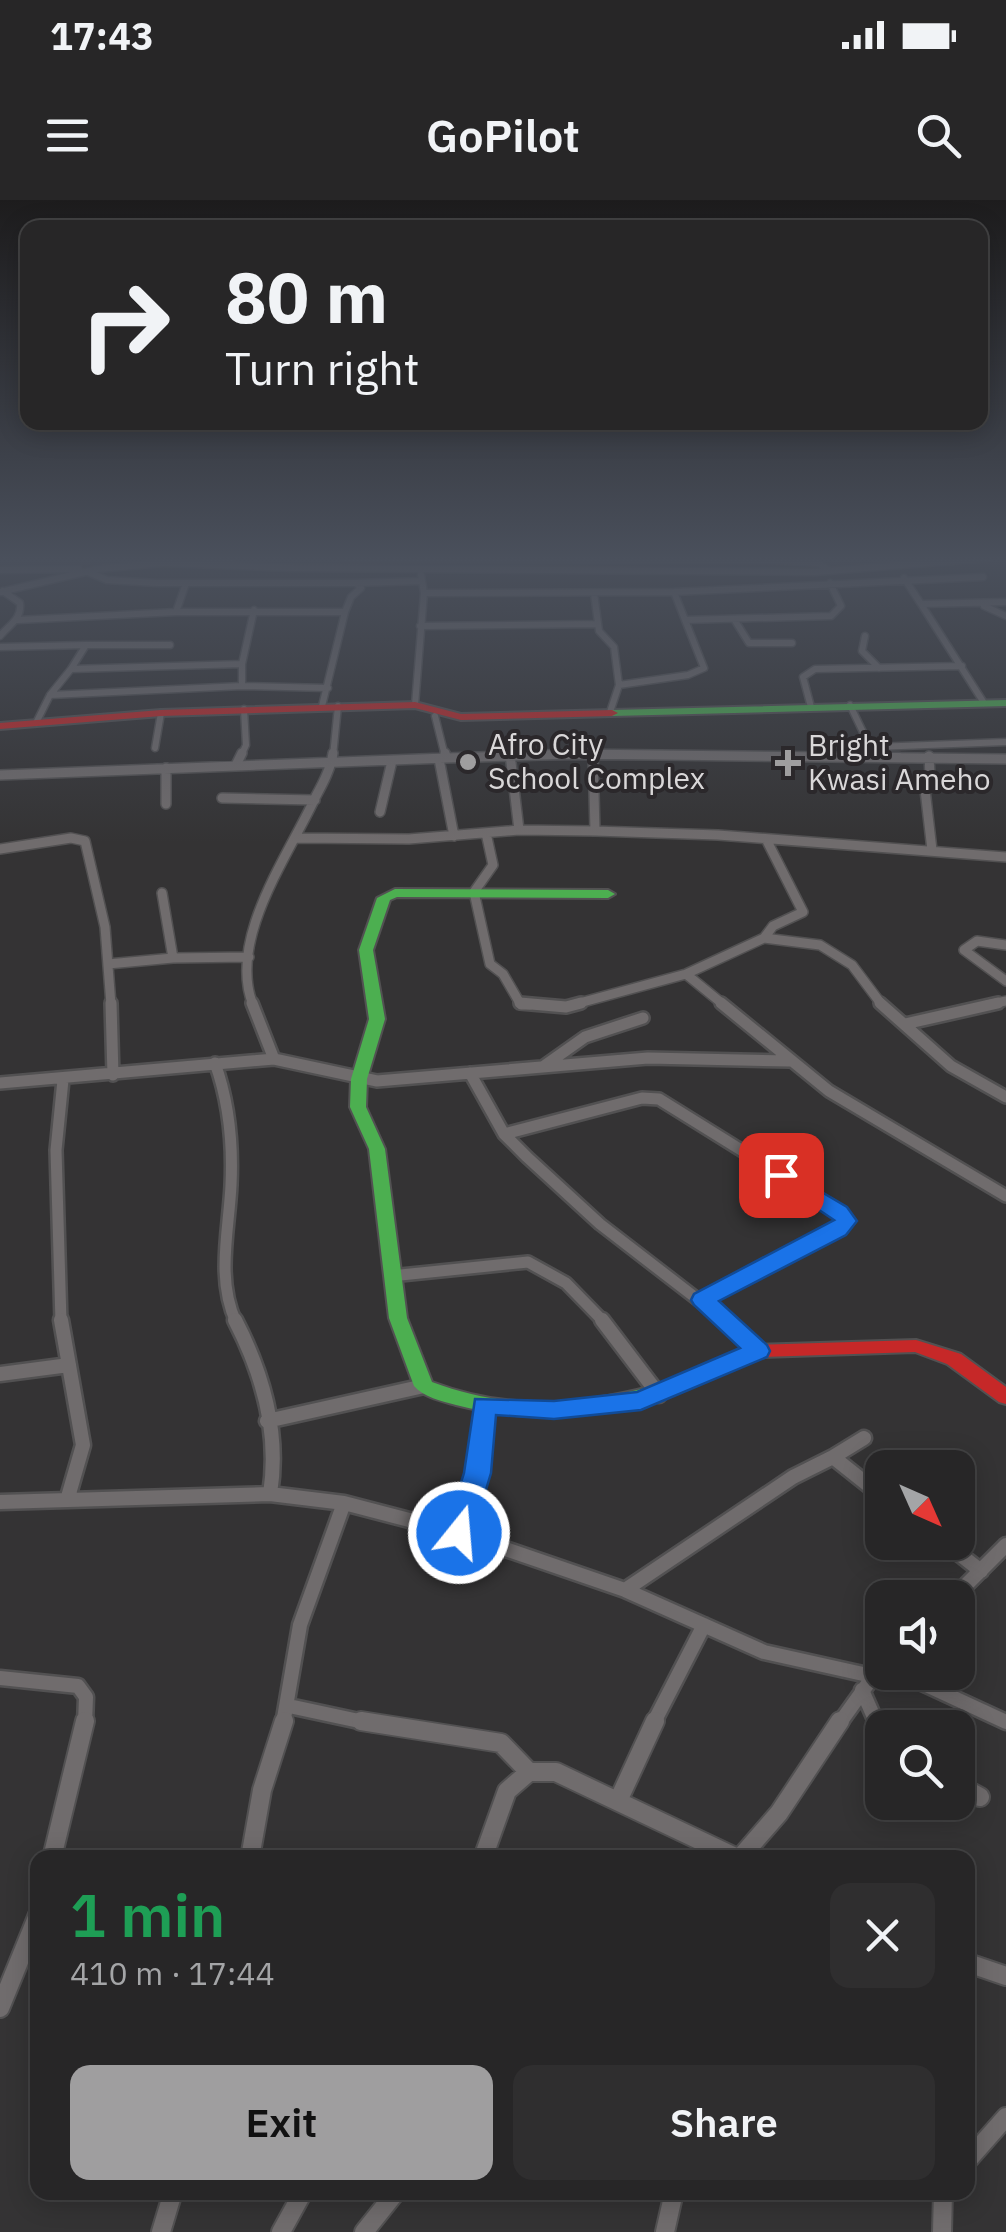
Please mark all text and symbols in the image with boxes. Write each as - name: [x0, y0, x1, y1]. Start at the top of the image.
- text: 17:43: [50, 11, 154, 60]
- text: GoPilot: [426, 106, 580, 164]
- icon: menu: [40, 108, 95, 163]
- icon: search: [911, 108, 966, 163]
- text: 80 m: [225, 251, 388, 342]
- icon: right: [60, 260, 190, 390]
- text: Turn right: [225, 339, 420, 397]
- place label: Afro City School Complex: [488, 724, 705, 797]
- place label: Bright Kwasi Ameho: [808, 725, 990, 798]
- marker: Afro City School Complex: [457, 751, 479, 773]
- marker: Bright Kwasi Ameho: [777, 752, 799, 774]
- pin: [739, 1133, 824, 1218]
- icon: arrive: [754, 1148, 809, 1203]
- north arrow: [865, 1450, 975, 1560]
- map controls: [865, 1450, 975, 1820]
- position arrow: [407, 1481, 511, 1585]
- button: sound: [865, 1580, 975, 1690]
- button: search: [865, 1710, 975, 1820]
- text: 1 min: [70, 1875, 225, 1954]
- button: close: [830, 1883, 935, 1988]
- text: 410 m · 17:44: [70, 1952, 275, 1994]
- button: Exit: [70, 2065, 493, 2180]
- button: Share: [513, 2065, 935, 2180]

